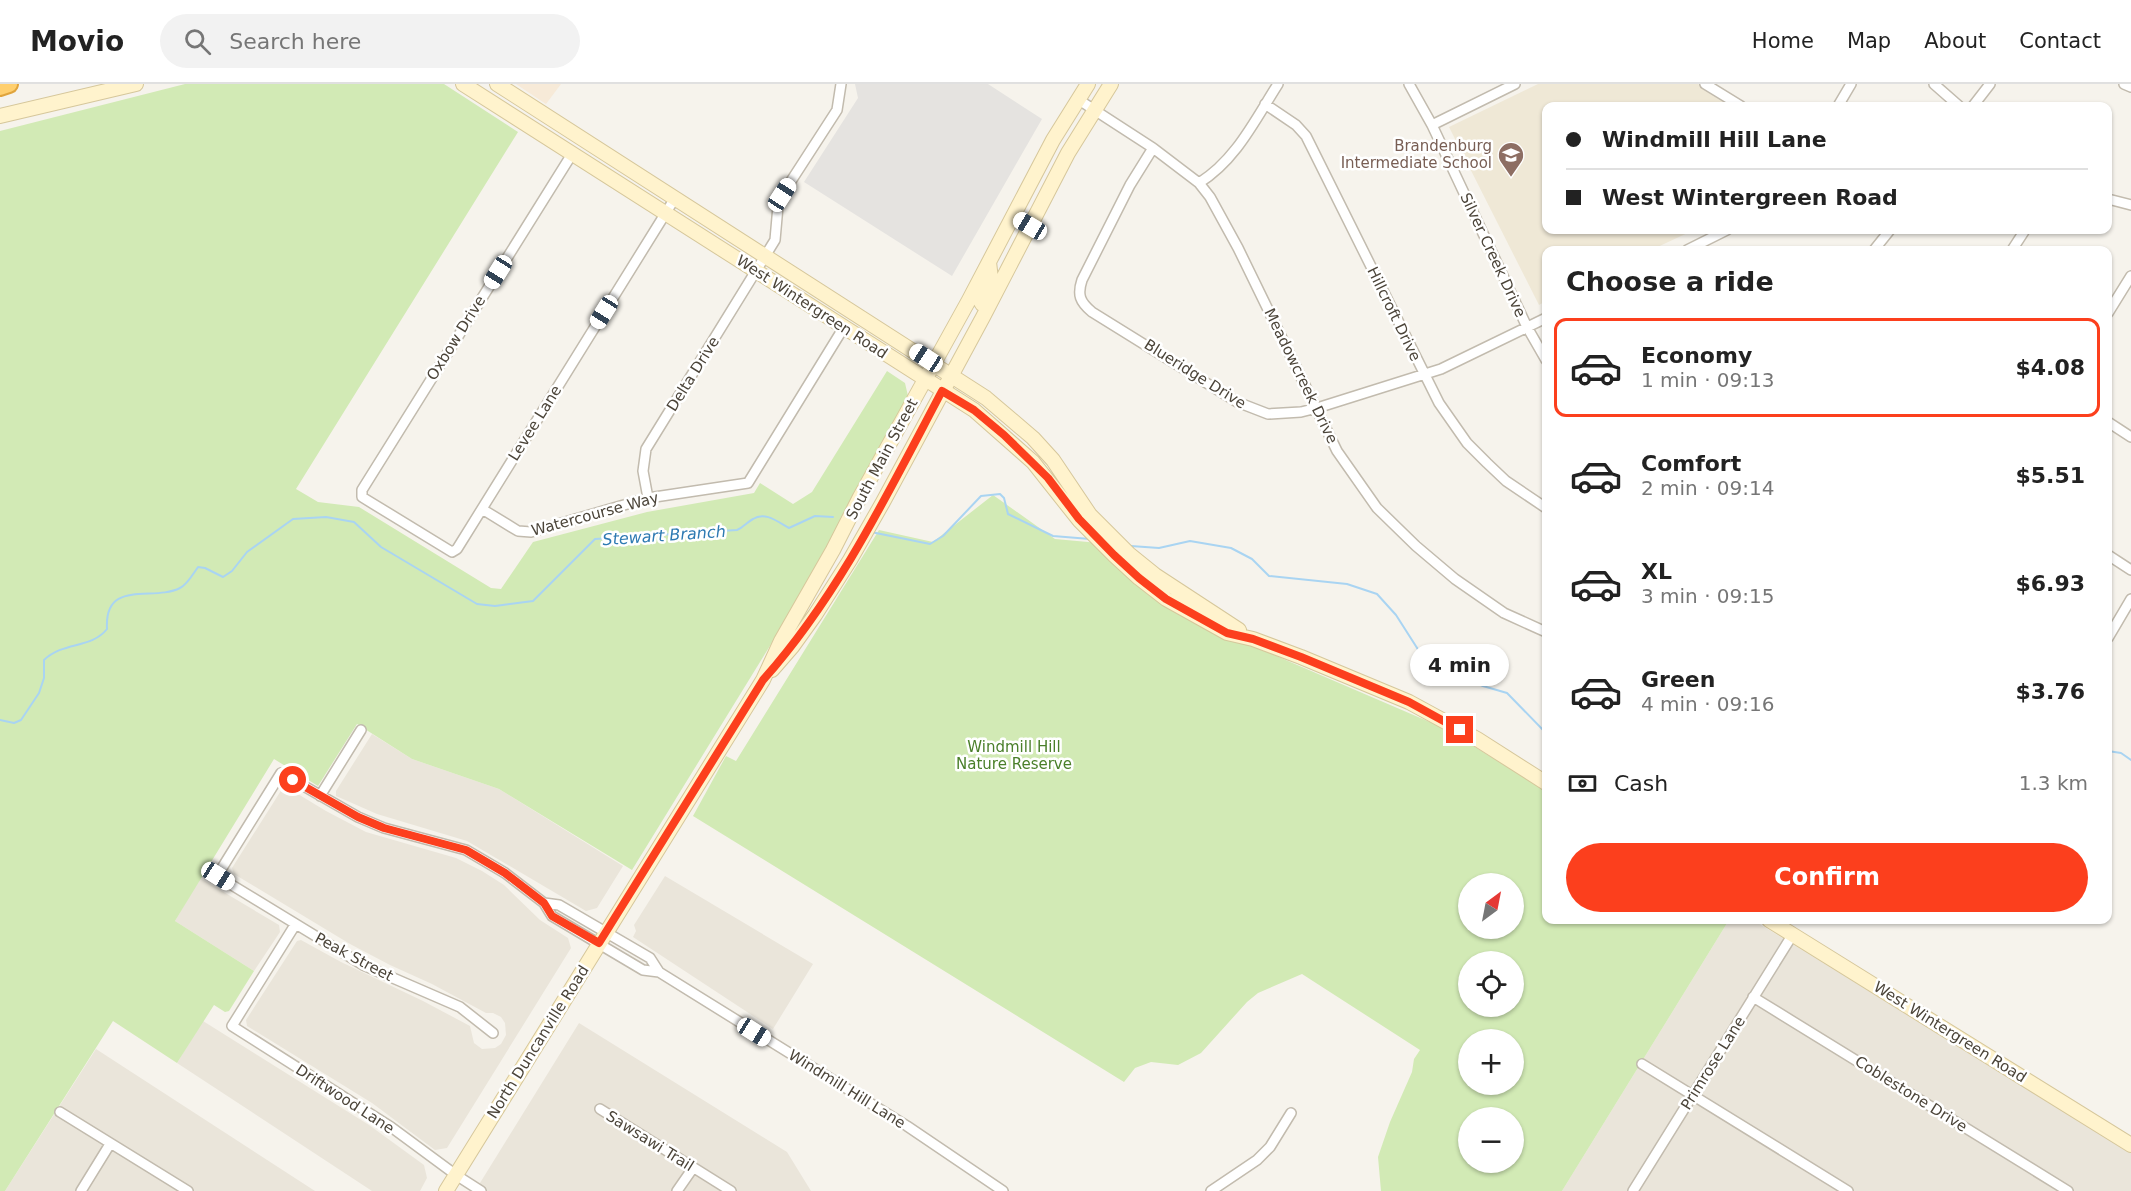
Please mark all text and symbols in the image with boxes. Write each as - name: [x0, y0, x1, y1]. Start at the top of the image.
- search box: [160, 14, 580, 68]
- text: Movio: [30, 25, 124, 58]
- icon: search: [181, 25, 214, 58]
- text: Search here: [229, 29, 361, 54]
- text: Home: [1752, 29, 1814, 53]
- text: Map: [1847, 29, 1891, 53]
- text: About: [1924, 29, 1986, 53]
- text: Contact: [2019, 29, 2101, 53]
- text: Windmill Hill Lane: [1602, 127, 1827, 152]
- place label: Brandenburg Intermediate School: [1341, 137, 1492, 172]
- school or university icon: Brandenburg Intermediate School: [1496, 140, 1526, 178]
- car: [765, 175, 799, 215]
- text: West Wintergreen Road: [1602, 185, 1898, 210]
- street label: Silver Creek Drive: [1456, 190, 1530, 320]
- car: [1010, 209, 1050, 243]
- street label: West Wintergreen Road: [733, 251, 891, 363]
- car: [481, 252, 515, 292]
- street label: Hillcroft Drive: [1363, 264, 1425, 364]
- text: Choose a ride: [1566, 266, 1774, 297]
- street label: Oxbow Drive: [423, 292, 489, 384]
- car: [587, 292, 621, 332]
- street label: Meadowcreek Drive: [1260, 305, 1342, 447]
- street label: Delta Drive: [663, 333, 723, 415]
- street label: Blueridge Drive: [1141, 335, 1249, 413]
- car: [906, 341, 946, 375]
- icon: car: [1569, 341, 1623, 395]
- text: Economy: [1641, 343, 1752, 368]
- text: $4.08: [2015, 355, 2085, 380]
- text: 1 min · 09:13: [1641, 368, 1775, 392]
- street label: Levee Lane: [505, 382, 565, 464]
- street label: South Main Street: [842, 395, 922, 523]
- icon: car: [1569, 449, 1623, 503]
- text: Comfort: [1641, 451, 1741, 476]
- text: $5.51: [2015, 463, 2085, 488]
- text: 2 min · 09:14: [1641, 476, 1775, 500]
- street label: Watercourse Way: [529, 488, 661, 540]
- water label: Stewart Branch: [602, 522, 726, 549]
- icon: car: [1569, 557, 1623, 611]
- text: XL: [1641, 559, 1672, 584]
- text: $6.93: [2015, 571, 2085, 596]
- text: 3 min · 09:15: [1641, 584, 1775, 608]
- callout: 4 min: [1410, 643, 1510, 685]
- text: 4 min: [1428, 653, 1491, 677]
- icon: car: [1569, 665, 1623, 719]
- text: Green: [1641, 667, 1715, 692]
- text: $3.76: [2015, 679, 2085, 704]
- text: 4 min · 09:16: [1641, 692, 1775, 716]
- route end: [1446, 716, 1473, 743]
- park label: Windmill Hill Nature Reserve: [956, 738, 1072, 773]
- route start: [279, 766, 306, 793]
- icon: cash: [1566, 767, 1599, 800]
- text: Cash: [1614, 771, 1668, 796]
- text: 1.3 km: [2019, 771, 2088, 795]
- button: Confirm: [1566, 843, 2088, 912]
- car: [198, 859, 238, 893]
- north arrow: [1458, 873, 1524, 939]
- map controls: [1458, 873, 1524, 1173]
- street label: Peak Street: [312, 929, 396, 985]
- button: locate: [1458, 951, 1524, 1017]
- street label: North Duncanville Road: [483, 962, 593, 1122]
- street label: West Wintergreen Road: [1870, 978, 2030, 1086]
- street label: Primrose Lane: [1677, 1013, 1749, 1113]
- car: [734, 1015, 774, 1049]
- button: +: [1458, 1029, 1524, 1095]
- street label: Windmill Hill Lane: [785, 1046, 909, 1132]
- street label: Coblestone Drive: [1852, 1052, 1970, 1136]
- street label: Driftwood Lane: [292, 1060, 398, 1138]
- street label: Sawsawi Trail: [603, 1107, 697, 1175]
- button: −: [1458, 1107, 1524, 1173]

